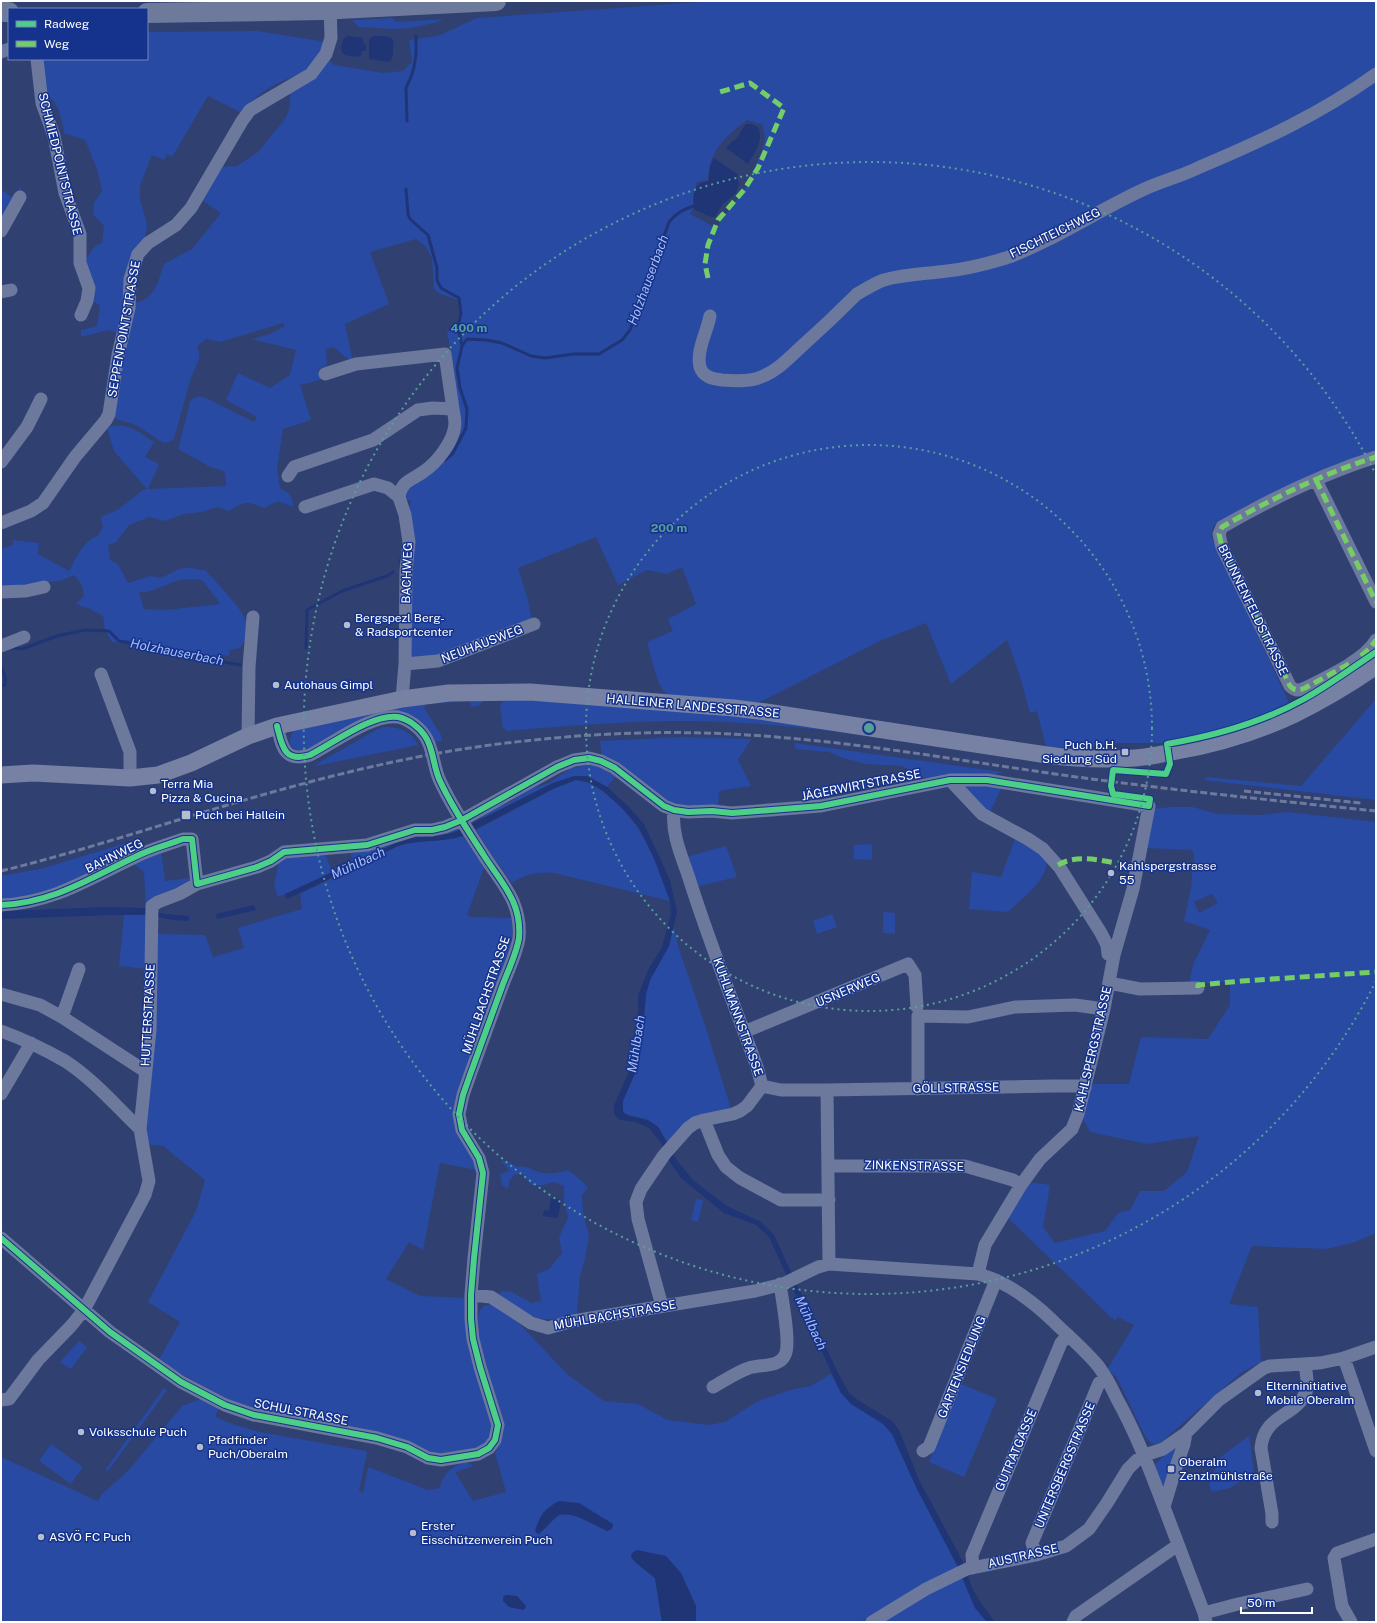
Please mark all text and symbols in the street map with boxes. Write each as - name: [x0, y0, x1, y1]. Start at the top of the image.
- legend: [8, 8, 148, 60]
- text: Radweg: [44, 17, 89, 31]
- text: Weg: [44, 37, 69, 51]
- street label: SCHMIEDPOINTSTRASSE: [36, 91, 84, 237]
- street label: FISCHTEICHWEG: [1007, 205, 1103, 261]
- water label: Holzhauserbach: [625, 233, 671, 327]
- street label: SEPPENPOINTSTRASSE: [105, 260, 143, 398]
- text: 400 m: [451, 321, 488, 335]
- text: 200 m: [651, 521, 687, 535]
- street label: BACHWEG: [399, 542, 415, 604]
- street label: BRUNNENFELDSTRASSE: [1215, 542, 1291, 678]
- place label: Bergspezl Berg- & Radsportcenter: [355, 611, 453, 639]
- marker: Bergspezl Berg- & Radsportcenter: [342, 620, 352, 630]
- street label: NEUHAUSWEG: [439, 622, 525, 666]
- water label: Holzhauserbach: [129, 636, 225, 668]
- place label: Autohaus Gimpl: [284, 678, 373, 692]
- marker: Autohaus Gimpl: [271, 680, 281, 690]
- street label: HALLEINER LANDESSTRASSE: [606, 691, 780, 721]
- centre of rings: [862, 721, 876, 735]
- place label: Puch b.H. Siedlung Süd: [1042, 738, 1117, 766]
- marker: Puch b.H. Siedlung Süd: [1120, 747, 1130, 757]
- street label: JÄGERWIRTSTRASSE: [800, 767, 922, 803]
- place label: Terra Mia Pizza & Cucina: [161, 777, 243, 805]
- marker: Terra Mia Pizza & Cucina: [148, 786, 158, 796]
- place label: Puch bei Hallein: [195, 808, 285, 822]
- marker: Puch bei Hallein: [180, 809, 192, 821]
- street label: BAHNWEG: [83, 836, 145, 876]
- water label: Mühlbach: [329, 844, 387, 882]
- place label: Kahlspergstrasse 55: [1119, 859, 1217, 887]
- marker: Kahlspergstrasse 55: [1106, 868, 1116, 878]
- street label: MÜHLBACHSTRASSE: [459, 934, 513, 1056]
- street label: KUHLMANNSTRASSE: [710, 956, 766, 1078]
- street label: HUTTERSTRASSE: [138, 963, 158, 1067]
- street label: USNERWEG: [814, 970, 882, 1010]
- street label: KAHLSPERGSTRASSE: [1072, 985, 1114, 1113]
- water label: Mühlbach: [624, 1014, 648, 1074]
- street label: GÖLLSTRASSE: [913, 1080, 999, 1096]
- street label: ZINKENSTRASSE: [864, 1158, 964, 1174]
- water label: Mühlbach: [792, 1294, 830, 1352]
- street label: MÜHLBACHSTRASSE: [553, 1297, 677, 1333]
- street label: GARTENSIEDLUNG: [935, 1314, 989, 1420]
- place label: Elterninitiative Mobile Oberalm: [1266, 1379, 1354, 1407]
- marker: Elterninitiative Mobile Oberalm: [1253, 1388, 1263, 1398]
- street label: SCHULSTRASSE: [253, 1396, 349, 1428]
- street label: UNTERSBERGSTRASSE: [1032, 1400, 1098, 1530]
- street label: GUTRATGASSE: [992, 1407, 1040, 1493]
- place label: Volksschule Puch: [89, 1425, 187, 1439]
- marker: Volksschule Puch: [76, 1427, 86, 1437]
- place label: Pfadfinder Puch/Oberalm: [208, 1433, 288, 1461]
- marker: Pfadfinder Puch/Oberalm: [195, 1442, 205, 1452]
- place label: Oberalm Zenzlmühlstraße: [1179, 1455, 1273, 1483]
- marker: Oberalm Zenzlmühlstraße: [1166, 1464, 1176, 1474]
- place label: Erster Eisschützenverein Puch: [421, 1519, 553, 1547]
- marker: Erster Eisschützenverein Puch: [408, 1528, 418, 1538]
- place label: ASVÖ FC Puch: [49, 1530, 131, 1544]
- marker: ASVÖ FC Puch: [36, 1532, 46, 1542]
- street label: AUSTRASSE: [987, 1541, 1059, 1571]
- scale bar: [1241, 1589, 1312, 1615]
- text: 50 m: [1247, 1596, 1275, 1610]

